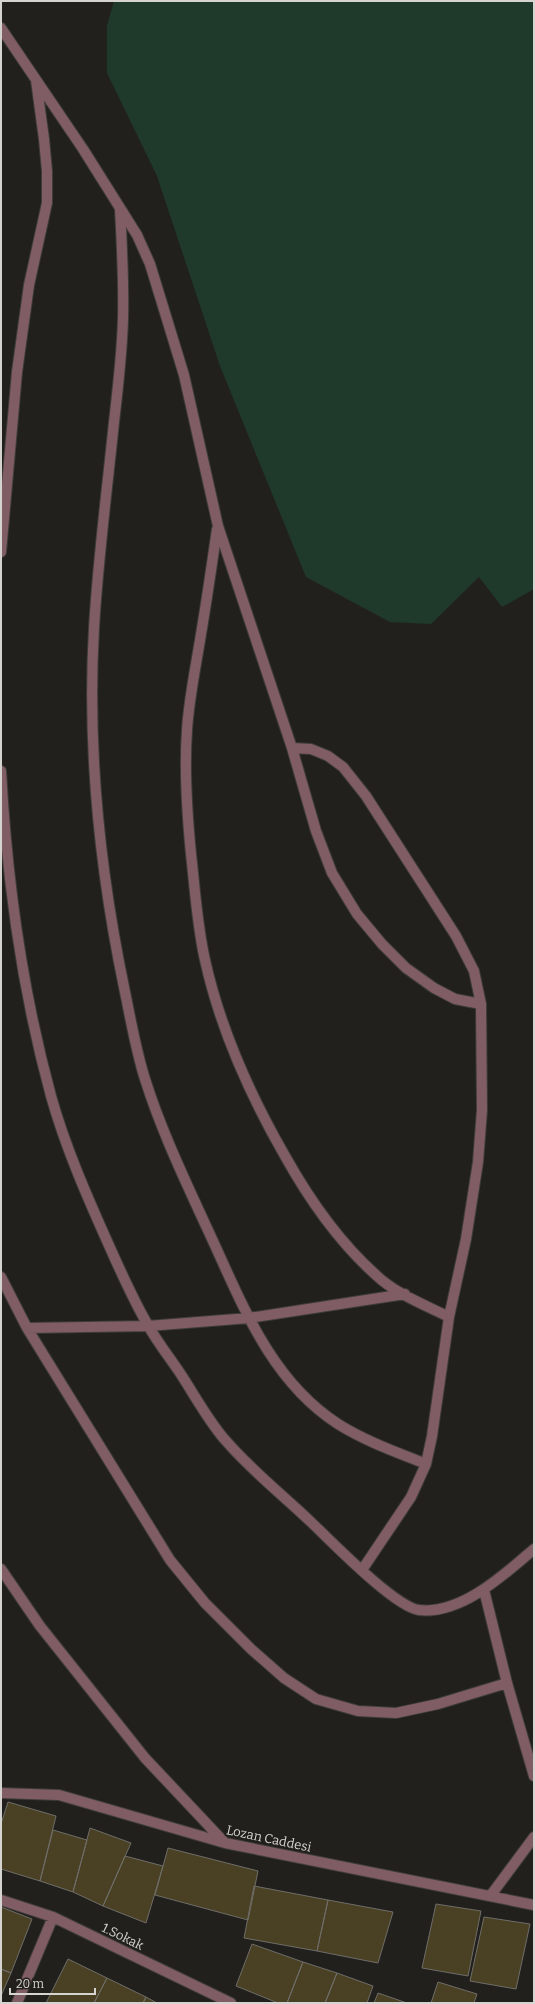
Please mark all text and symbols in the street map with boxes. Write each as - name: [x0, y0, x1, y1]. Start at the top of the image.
- street label: Lozan Caddesi: [225, 1822, 313, 1855]
- street label: 1.Sokak: [99, 1920, 147, 1953]
- scale bar: [10, 1970, 95, 1996]
- text: 20 m: [16, 1977, 45, 1991]

